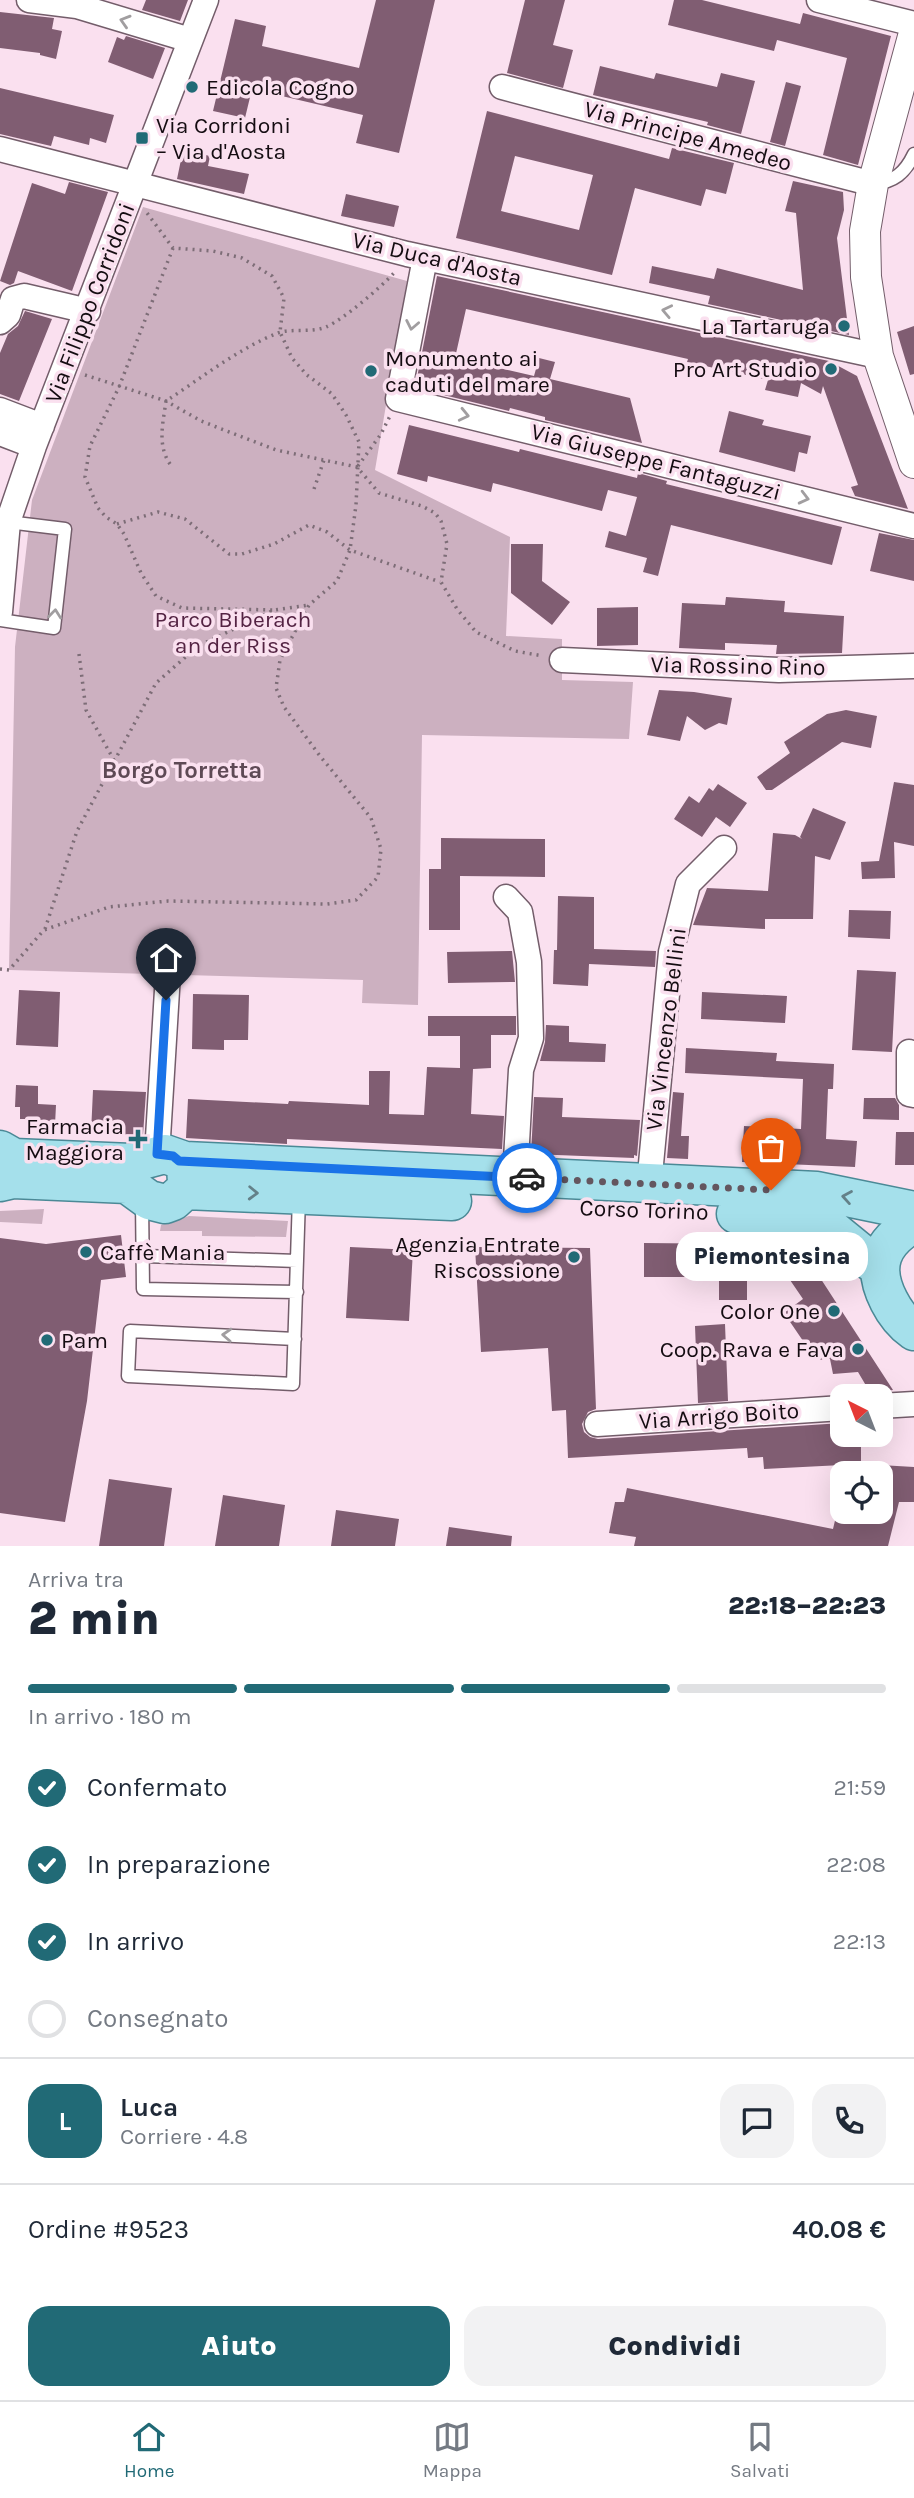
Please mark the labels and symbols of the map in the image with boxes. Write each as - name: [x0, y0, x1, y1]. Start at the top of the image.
- one-way arrow: [119, 14, 131, 29]
- place label: Edicola Cogno: [206, 74, 355, 101]
- marker: Edicola Cogno: [184, 79, 200, 95]
- street label: Via Principe Amedeo: [581, 95, 795, 177]
- place label: Via Corridoni – Via d'Aosta: [156, 112, 291, 165]
- marker: Via Corridoni – Via d'Aosta: [134, 130, 150, 146]
- street label: Via Filippo Corridoni: [39, 199, 141, 407]
- street label: Via Duca d'Aosta: [350, 226, 524, 292]
- one-way arrow: [662, 304, 674, 319]
- place label: La Tartaruga: [701, 313, 830, 340]
- marker: La Tartaruga: [836, 318, 852, 334]
- one-way arrow: [405, 319, 420, 331]
- place label: Monumento ai caduti del mare: [385, 345, 550, 398]
- place label: Pro Art Studio: [673, 356, 817, 383]
- marker: Pro Art Studio: [823, 361, 839, 377]
- marker: Monumento ai caduti del mare: [363, 363, 379, 379]
- one-way arrow: [458, 407, 470, 421]
- street label: Via Giuseppe Fantaguzzi: [528, 418, 784, 506]
- one-way arrow: [798, 490, 810, 504]
- park label: Parco Biberach an der Riss: [155, 606, 311, 659]
- one-way arrow: [48, 608, 63, 620]
- street label: Via Rossino Rino: [650, 651, 826, 681]
- district label: Borgo Torretta: [102, 756, 262, 784]
- street label: Via Vincenzo Bellini: [640, 926, 692, 1132]
- pin: [136, 928, 196, 1000]
- place label: Farmacia Maggiora: [25, 1113, 124, 1166]
- pin: [741, 1118, 801, 1190]
- marker: Farmacia Maggiora: [130, 1131, 146, 1147]
- courier: [492, 1143, 562, 1213]
- one-way arrow: [248, 1185, 259, 1200]
- one-way arrow: [841, 1190, 853, 1205]
- street label: Corso Torino: [579, 1194, 709, 1226]
- place label: Agenzia Entrate Riscossione: [395, 1231, 560, 1284]
- callout: Piemontesina: [675, 1232, 867, 1281]
- place label: Caffè Mania: [100, 1239, 225, 1266]
- marker: Caffè Mania: [78, 1244, 94, 1260]
- marker: Agenzia Entrate Riscossione: [566, 1249, 582, 1265]
- place label: Color One: [720, 1298, 820, 1325]
- marker: Color One: [826, 1303, 842, 1319]
- place label: Pam: [61, 1327, 108, 1354]
- one-way arrow: [221, 1328, 232, 1343]
- marker: Pam: [39, 1332, 55, 1348]
- place label: Coop. Rava e Fava: [660, 1336, 844, 1363]
- marker: Coop. Rava e Fava: [850, 1341, 866, 1357]
- north arrow: [830, 1384, 892, 1447]
- street label: Via Arrigo Boito: [638, 1397, 800, 1435]

